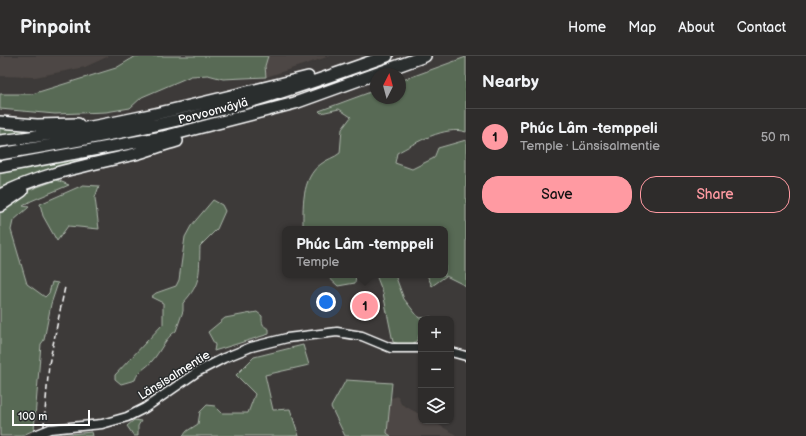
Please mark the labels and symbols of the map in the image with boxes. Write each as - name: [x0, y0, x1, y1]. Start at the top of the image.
- north arrow: [370, 68, 406, 104]
- street label: Porvoonväylä: [177, 95, 250, 128]
- pin: 1: [352, 291, 378, 321]
- your location: [316, 292, 336, 312]
- street label: Länsisalmentie: [136, 347, 213, 403]
- scale bar: [12, 408, 90, 427]

